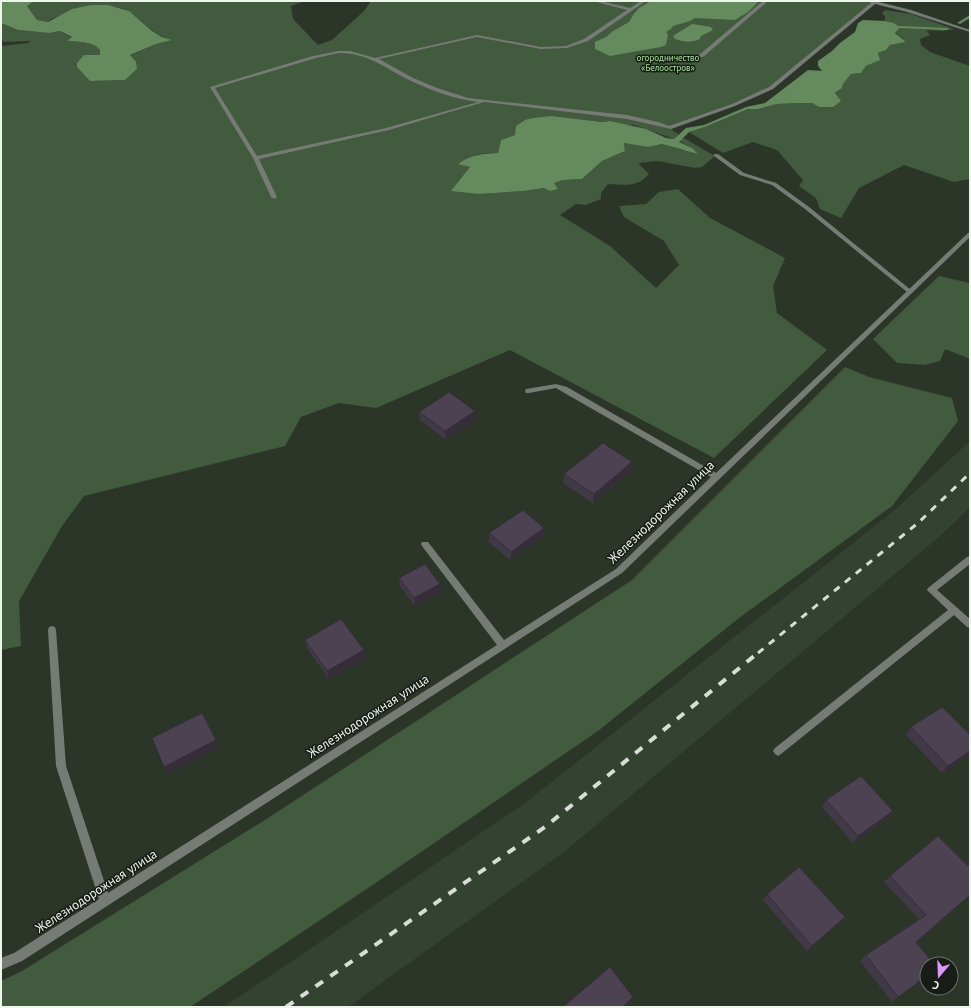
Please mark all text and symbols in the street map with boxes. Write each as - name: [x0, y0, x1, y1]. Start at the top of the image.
- park label: огородничество «Белоостров»: [637, 52, 700, 73]
- street label: Железнодорожная улица: [603, 457, 718, 568]
- street label: Железнодорожная улица: [303, 670, 432, 762]
- street label: Железнодорожная улица: [31, 845, 160, 937]
- north arrow: [919, 956, 959, 996]
- text: С: [931, 978, 941, 993]

